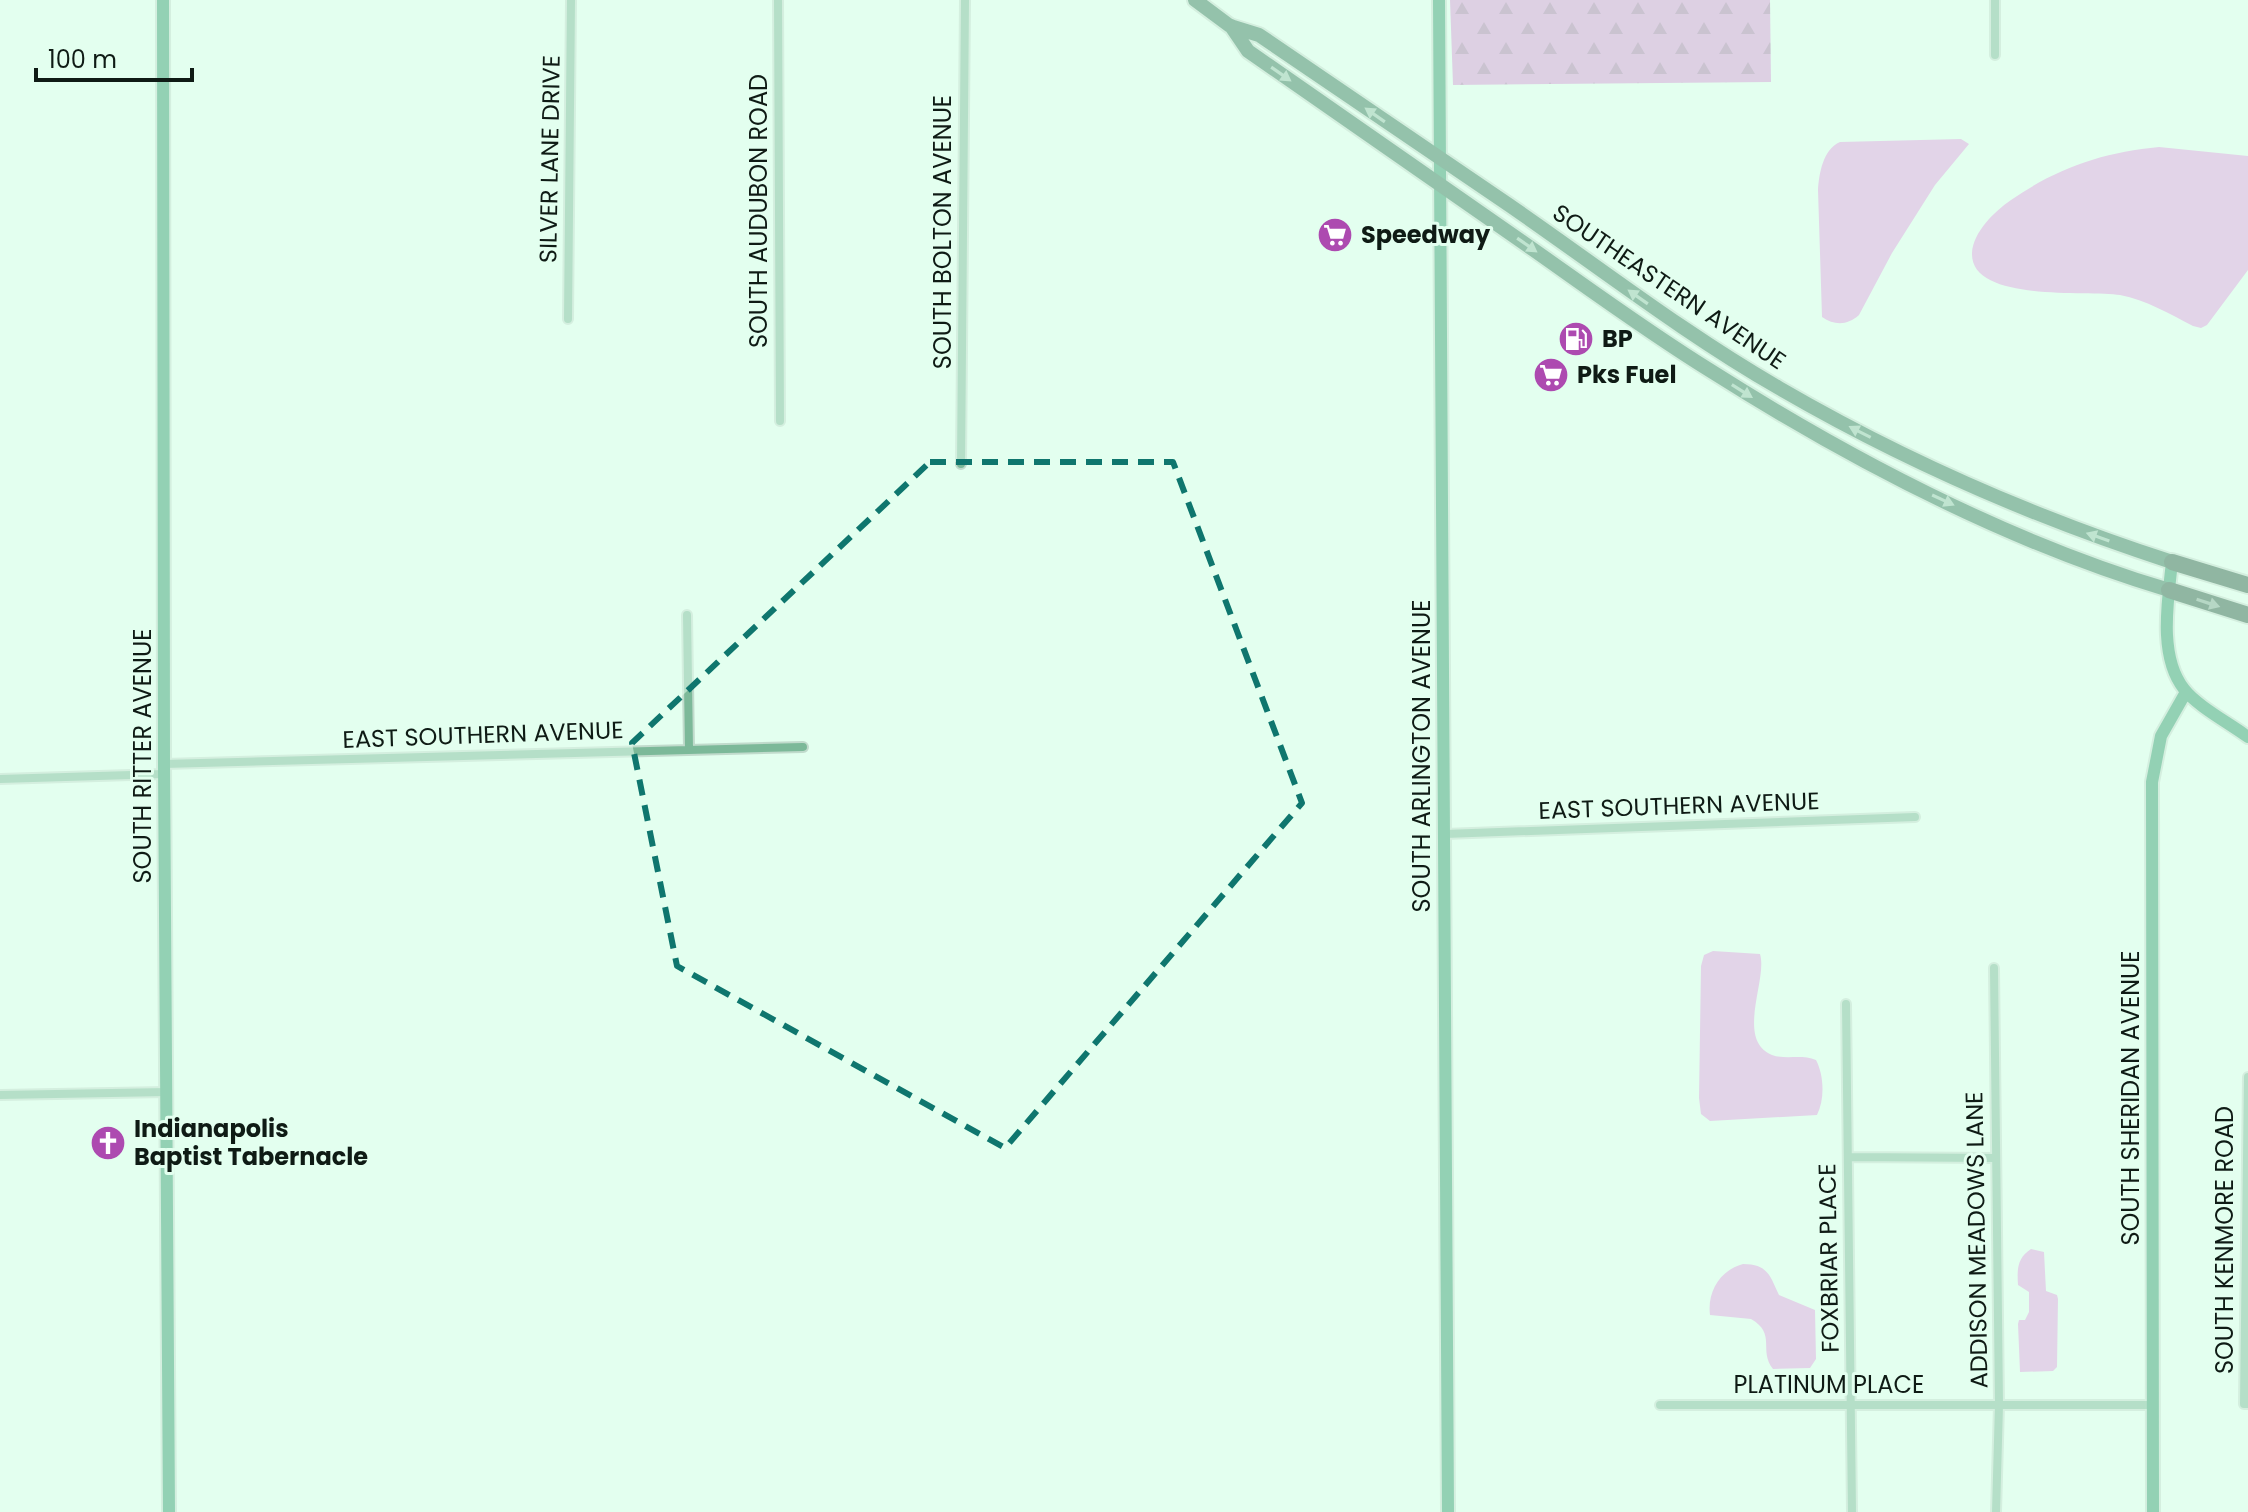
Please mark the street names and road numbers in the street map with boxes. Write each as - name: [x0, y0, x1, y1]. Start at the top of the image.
- street label: SILVER LANE DRIVE: [531, 55, 568, 263]
- street label: SOUTH AUDUBON ROAD: [742, 74, 775, 348]
- street label: SOUTH BOLTON AVENUE: [926, 95, 959, 369]
- street label: SOUTHEASTERN AVENUE: [1546, 196, 1792, 377]
- street label: SOUTH ARLINGTON AVENUE: [1405, 600, 1438, 912]
- street label: SOUTH RITTER AVENUE: [126, 628, 159, 884]
- street label: EAST SOUTHERN AVENUE: [342, 713, 624, 756]
- street label: EAST SOUTHERN AVENUE: [1538, 784, 1820, 827]
- street label: SOUTH SHERIDAN AVENUE: [2114, 950, 2147, 1246]
- street label: ADDISON MEADOWS LANE: [1957, 1091, 1996, 1389]
- street label: SOUTH KENMORE ROAD: [2208, 1106, 2241, 1374]
- street label: FOXBRIAR PLACE: [1810, 1163, 1847, 1353]
- street label: PLATINUM PLACE: [1734, 1368, 1924, 1401]

